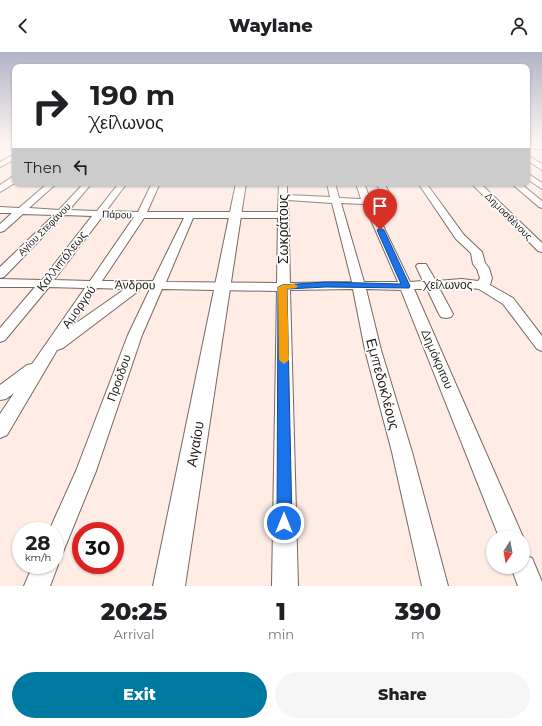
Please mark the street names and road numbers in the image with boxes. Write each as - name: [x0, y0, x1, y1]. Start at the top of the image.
- street label: Δημοσθένους: [482, 190, 535, 243]
- street label: Σωκράτους: [274, 194, 292, 264]
- street label: Αγίου Στεφάνου: [15, 200, 74, 259]
- street label: Πάρου: [102, 207, 132, 222]
- street label: Καλλιπόλεως: [33, 227, 90, 294]
- street label: Άνδρου: [115, 277, 155, 292]
- street label: Χείλωνος: [421, 277, 473, 292]
- street label: Αμοργού: [58, 282, 99, 331]
- street label: Δημόκριτου: [418, 327, 457, 391]
- street label: Εμπεδοκλέους: [362, 336, 404, 432]
- street label: Προόδου: [103, 352, 134, 403]
- street label: Αιγαίου: [182, 420, 208, 468]

